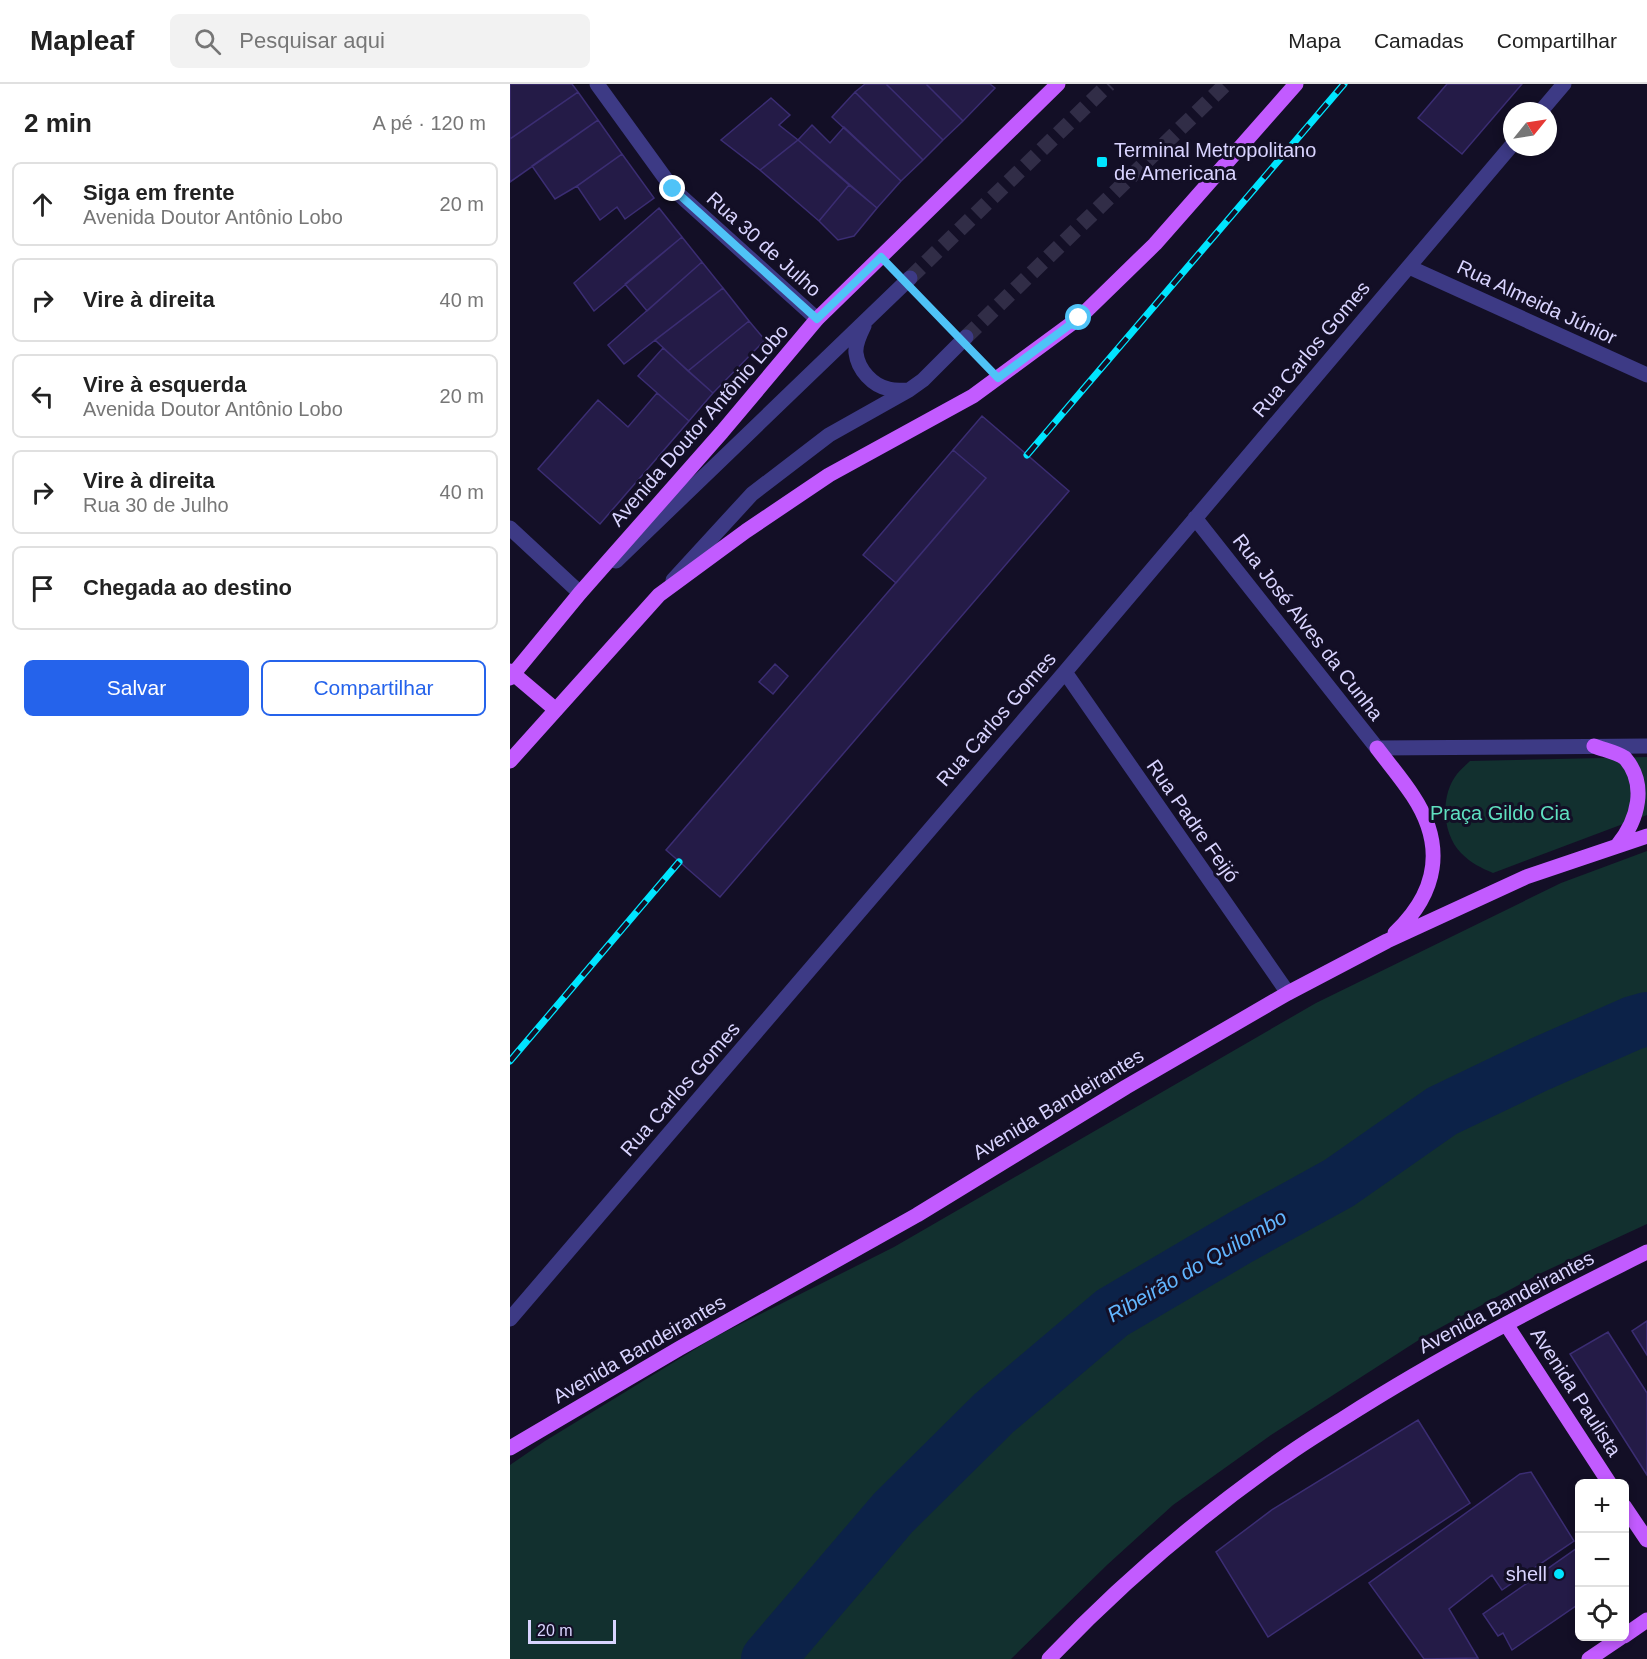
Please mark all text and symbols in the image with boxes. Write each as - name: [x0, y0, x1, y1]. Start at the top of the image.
- search box: [170, 14, 590, 68]
- text: Mapleaf: [30, 25, 134, 56]
- icon: search: [191, 25, 224, 58]
- text: Pesquisar aqui: [239, 28, 385, 53]
- text: Mapa: [1288, 29, 1341, 52]
- text: Camadas: [1374, 29, 1464, 52]
- text: Compartilhar: [1497, 29, 1617, 52]
- north arrow: [1503, 102, 1557, 156]
- text: 2 min: [24, 108, 92, 138]
- text: A pé · 120 m: [373, 112, 486, 134]
- place label: Terminal Metropolitano de Americana: [1114, 139, 1316, 184]
- marker: Terminal Metropolitano de Americana: [1095, 155, 1109, 169]
- route end: [659, 175, 685, 201]
- text: Siga em frente: [83, 180, 235, 205]
- street label: Rua 30 de Julho: [703, 187, 825, 301]
- icon: ahead: [26, 188, 59, 221]
- text: 20 m: [440, 193, 484, 215]
- text: Avenida Doutor Antônio Lobo: [83, 206, 343, 228]
- street label: Rua Almeida Júnior: [1454, 255, 1621, 349]
- street label: Rua Carlos Gomes: [1248, 277, 1374, 421]
- icon: right: [26, 284, 59, 317]
- text: Vire à direita: [83, 287, 215, 312]
- text: 40 m: [440, 289, 484, 311]
- route start: [1065, 304, 1091, 330]
- street label: Avenida Doutor Antônio Lobo: [605, 320, 793, 530]
- text: Vire à esquerda: [83, 372, 246, 397]
- icon: left: [26, 380, 59, 413]
- text: 20 m: [440, 385, 484, 407]
- text: Avenida Doutor Antônio Lobo: [83, 398, 343, 420]
- text: Vire à direita: [83, 468, 215, 493]
- icon: right: [26, 476, 59, 509]
- text: 40 m: [440, 481, 484, 503]
- text: Rua 30 de Julho: [83, 494, 229, 516]
- street label: Rua José Alves da Cunha: [1228, 530, 1388, 725]
- icon: arrive: [26, 572, 59, 605]
- text: Chegada ao destino: [83, 575, 292, 600]
- street label: Rua Carlos Gomes: [932, 648, 1060, 790]
- button: Salvar: [24, 660, 249, 716]
- button: Compartilhar: [261, 660, 486, 716]
- street label: Rua Padre Feijó: [1143, 755, 1243, 887]
- park label: Praça Gildo Cia: [1430, 802, 1571, 824]
- street label: Rua Carlos Gomes: [616, 1018, 744, 1160]
- street label: Avenida Bandeirantes: [969, 1044, 1147, 1164]
- water label: Ribeirão do Quilombo: [1103, 1205, 1291, 1326]
- street label: Avenida Bandeirantes: [1415, 1246, 1597, 1358]
- street label: Avenida Bandeirantes: [549, 1291, 729, 1407]
- street label: Avenida Paulista: [1526, 1324, 1626, 1461]
- map controls: [1575, 1479, 1629, 1641]
- button: +: [1575, 1479, 1629, 1533]
- button: −: [1575, 1533, 1629, 1587]
- place label: shell: [1506, 1563, 1547, 1585]
- marker: shell: [1552, 1567, 1566, 1581]
- button: locate: [1575, 1587, 1629, 1641]
- scale bar: [528, 1617, 616, 1644]
- text: 20 m: [537, 1622, 573, 1639]

